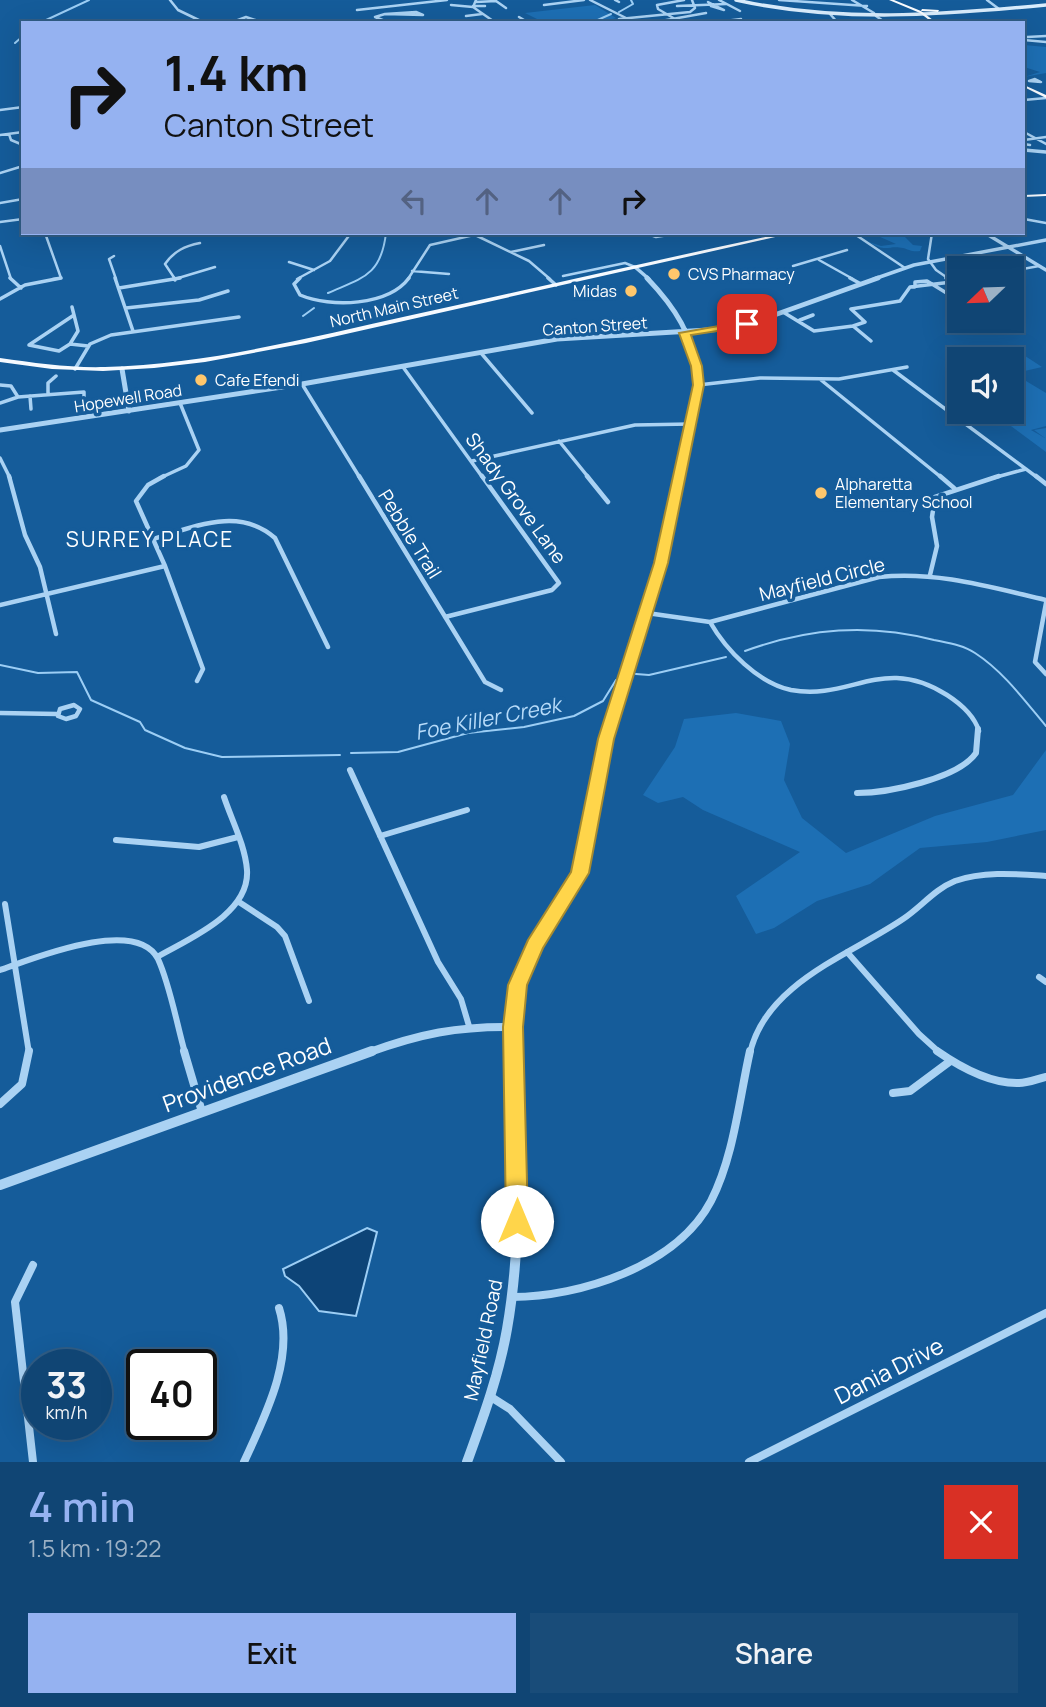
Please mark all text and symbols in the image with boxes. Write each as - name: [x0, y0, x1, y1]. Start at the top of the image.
- text: 1.4 km: [164, 39, 308, 106]
- icon: right: [49, 49, 140, 140]
- text: Canton Street: [164, 103, 374, 147]
- icon: left: [395, 182, 433, 220]
- icon: ahead: [468, 182, 506, 220]
- icon: ahead: [541, 182, 579, 220]
- icon: right: [614, 182, 652, 220]
- north arrow: [947, 256, 1024, 332]
- map controls: [947, 256, 1024, 424]
- place label: CVS Pharmacy: [688, 263, 795, 285]
- marker: CVS Pharmacy: [666, 266, 682, 282]
- place label: Midas: [573, 280, 617, 302]
- street label: North Main Street: [328, 282, 460, 332]
- marker: Midas: [623, 283, 639, 299]
- pin: [717, 294, 777, 354]
- icon: arrive: [728, 305, 766, 343]
- street label: Canton Street: [542, 311, 648, 341]
- button: sound: [947, 347, 1024, 424]
- place label: Cafe Efendi: [215, 369, 300, 391]
- marker: Cafe Efendi: [193, 372, 209, 388]
- street label: Hopewell Road: [73, 379, 183, 417]
- street label: Shady Grove Lane: [460, 427, 572, 569]
- place label: Alpharetta Elementary School: [835, 473, 973, 513]
- street label: Pebble Trail: [372, 484, 448, 584]
- marker: Alpharetta Elementary School: [813, 485, 829, 501]
- district label: SURREY PLACE: [66, 525, 234, 553]
- street label: Mayfield Circle: [757, 551, 887, 607]
- water label: Foe Killer Creek: [413, 690, 566, 746]
- street label: Providence Road: [158, 1029, 335, 1119]
- position arrow: [480, 1184, 554, 1258]
- street label: Mayfield Road: [457, 1277, 509, 1403]
- street label: Dania Drive: [829, 1329, 949, 1411]
- speed limit sign: 40: [126, 1349, 217, 1440]
- text: 33: [46, 1361, 87, 1409]
- text: km/h: [46, 1400, 87, 1424]
- text: 4 min: [28, 1477, 136, 1535]
- button: close: [944, 1485, 1018, 1559]
- text: 1.5 km · 19:22: [28, 1532, 161, 1564]
- button: Exit: [28, 1613, 516, 1693]
- button: Share: [530, 1613, 1018, 1693]

